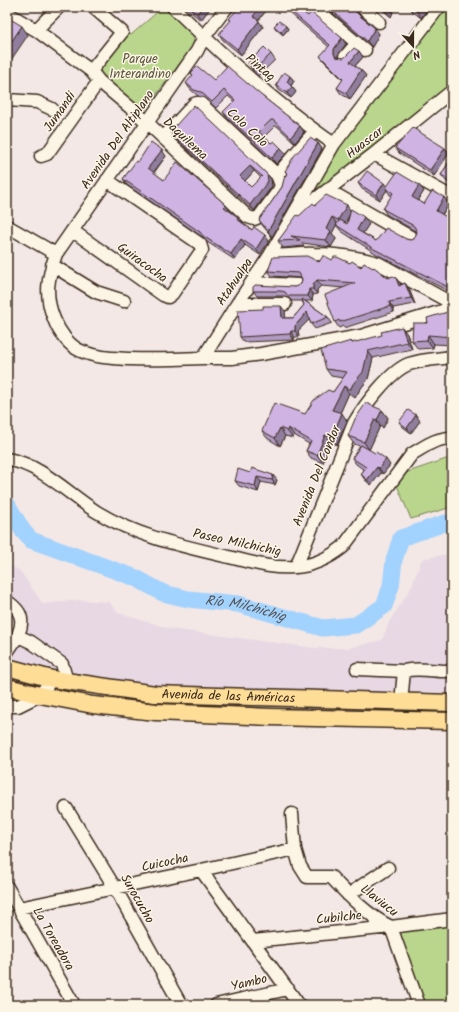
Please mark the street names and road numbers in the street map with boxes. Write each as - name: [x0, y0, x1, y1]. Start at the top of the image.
- street label: Pintag: [240, 49, 280, 87]
- street label: Avenida Del Altiplano: [76, 86, 160, 194]
- street label: Jumandi: [38, 87, 82, 137]
- street label: Colo Colo: [221, 103, 273, 153]
- street label: Daquilema: [158, 112, 212, 166]
- street label: Huascar: [342, 121, 389, 164]
- street label: Guiracocha: [112, 237, 172, 289]
- street label: Atahualpa: [211, 254, 259, 310]
- street label: Avenida Del Condor: [287, 422, 347, 530]
- street label: Paseo Milchichig: [191, 523, 283, 563]
- street label: Avenida de las Américas: [161, 684, 296, 709]
- street label: Cuicocha: [140, 848, 190, 878]
- street label: Surocucho: [114, 870, 160, 928]
- street label: Llaviucu: [355, 879, 403, 923]
- street label: La Toreadora: [26, 903, 80, 975]
- street label: Cubilche: [315, 905, 363, 931]
- street label: Yambo: [229, 969, 269, 997]

